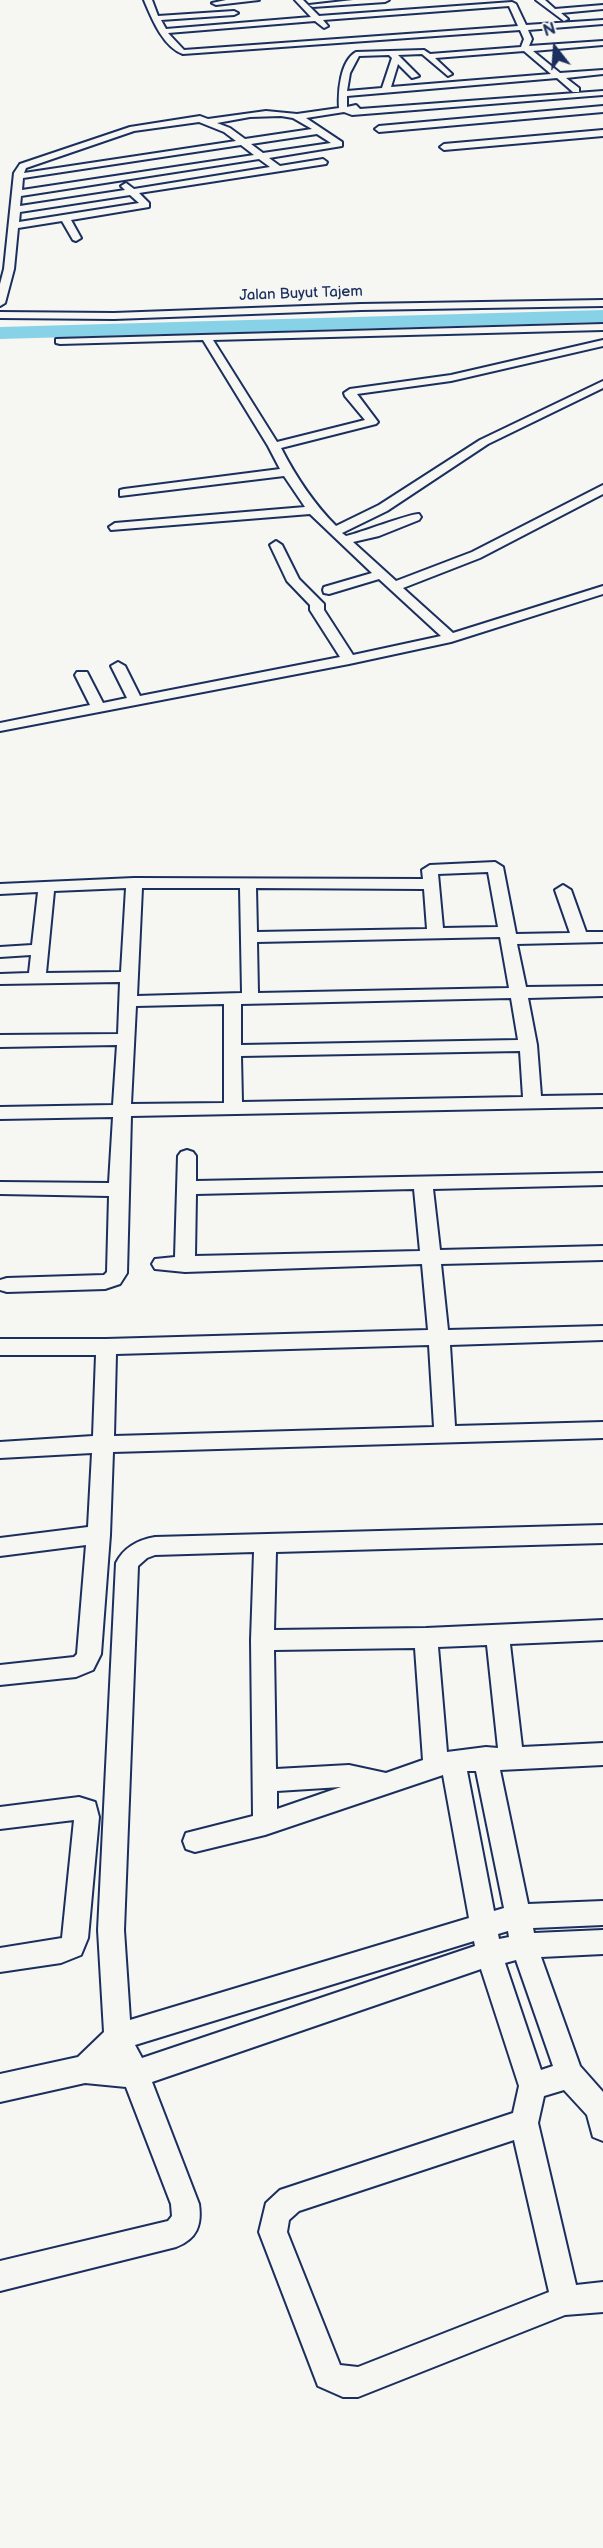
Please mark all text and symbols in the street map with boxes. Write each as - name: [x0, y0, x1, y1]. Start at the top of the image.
- north arrow: [525, 18, 585, 78]
- text: N: [541, 19, 558, 41]
- street label: Jalan Buyut Tajem: [239, 283, 363, 305]

